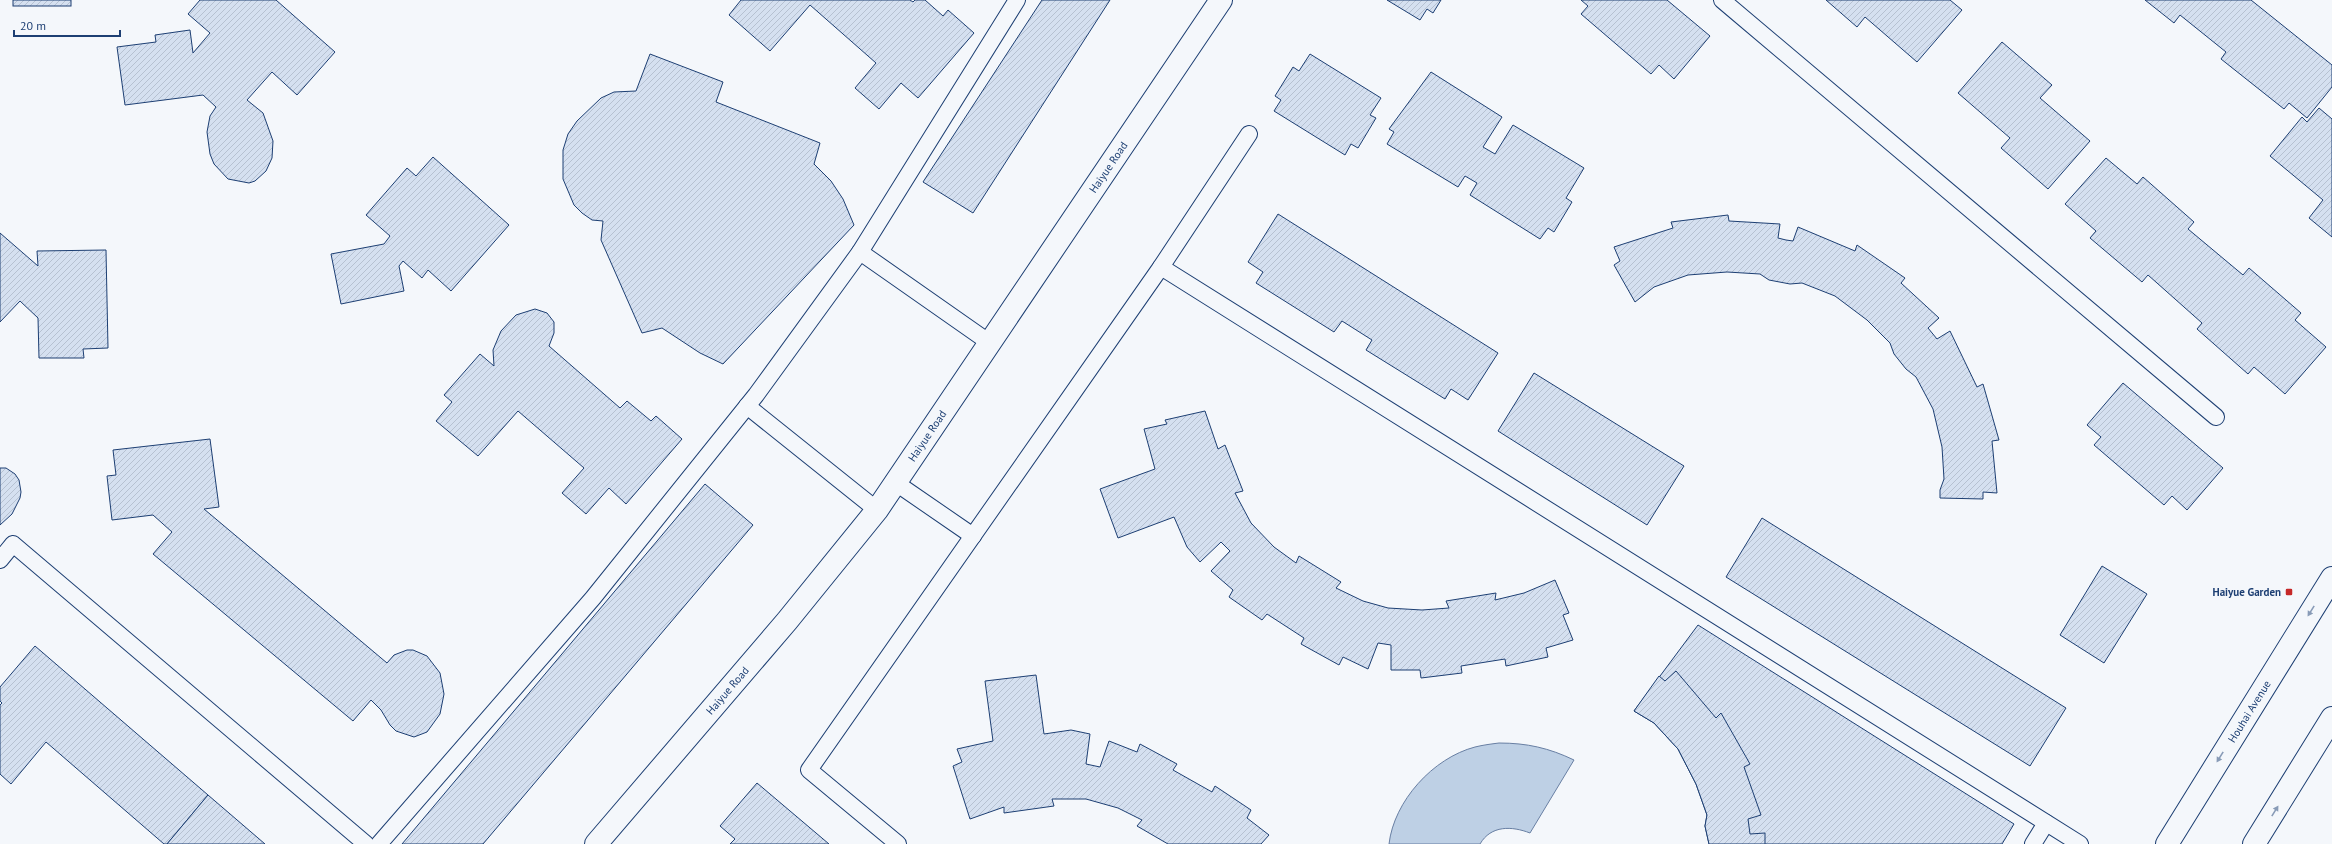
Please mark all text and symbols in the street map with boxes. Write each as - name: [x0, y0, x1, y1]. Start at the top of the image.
- scale bar: [14, 12, 120, 38]
- text: 20 m: [20, 18, 46, 33]
- street label: Haiyue Road: [1086, 139, 1130, 195]
- street label: Haiyue Road: [905, 407, 949, 464]
- place label: Haiyue Garden: [2212, 585, 2281, 599]
- marker: Haiyue Garden: [2284, 587, 2294, 597]
- one-way arrow: [2308, 606, 2315, 617]
- street label: Haiyue Road: [703, 664, 752, 717]
- street label: Houhai Avenue: [2225, 677, 2274, 745]
- one-way arrow: [2217, 752, 2224, 763]
- one-way arrow: [2271, 805, 2278, 817]

